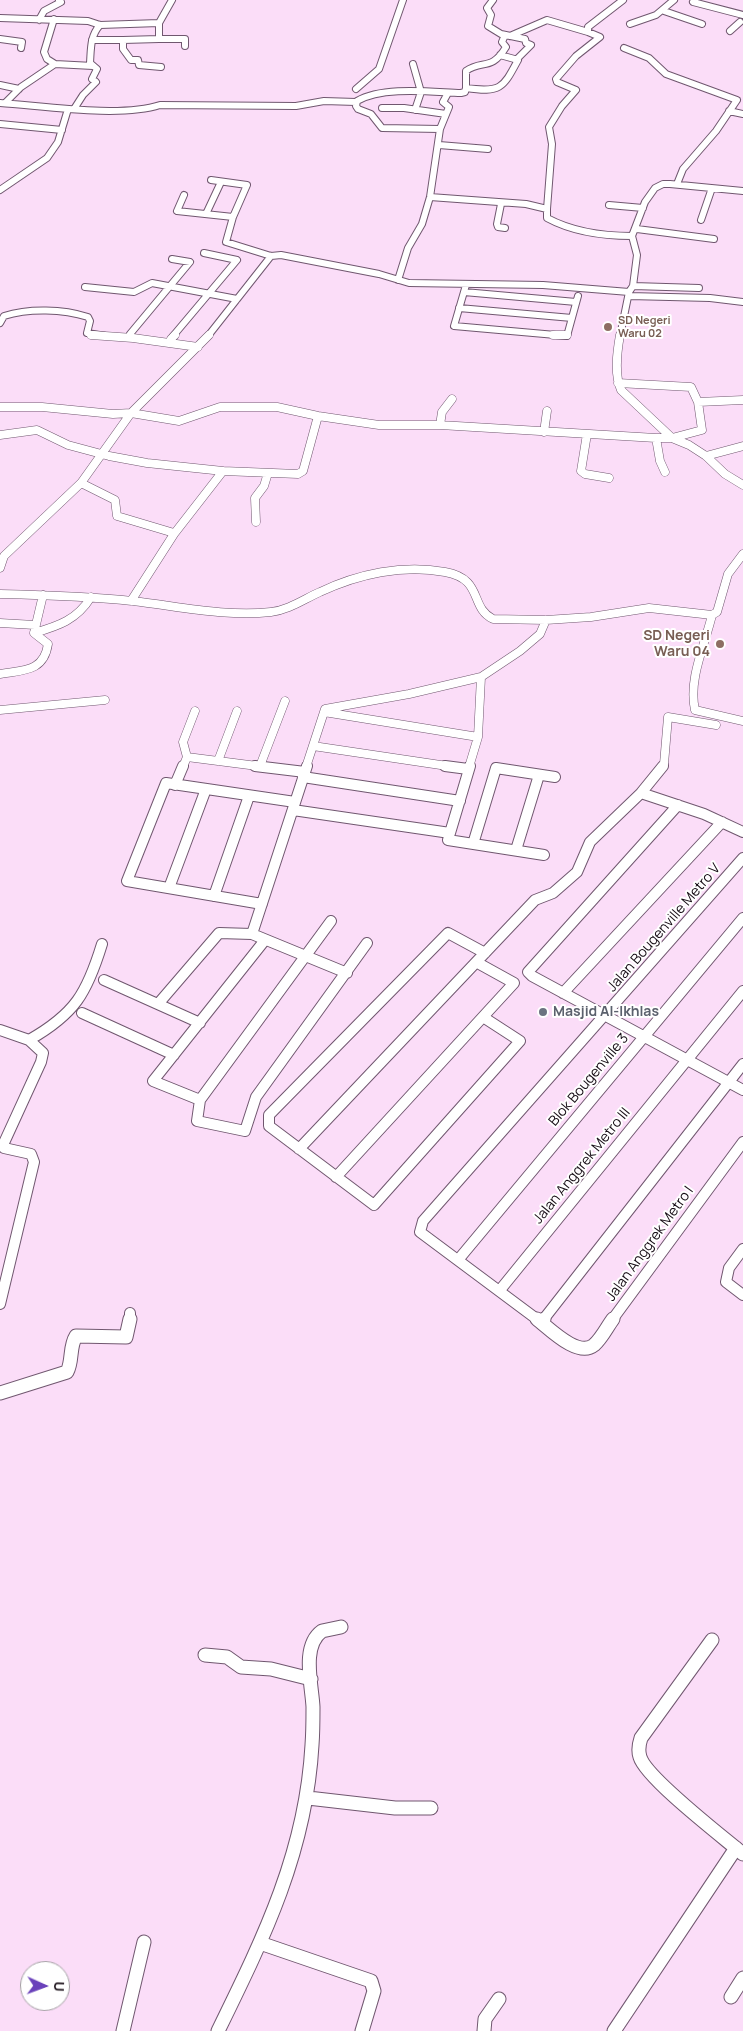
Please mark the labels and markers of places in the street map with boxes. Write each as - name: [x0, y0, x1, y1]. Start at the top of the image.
- place label: SD Negeri Waru 02: [618, 314, 671, 340]
- marker: SD Negeri Waru 02: [602, 321, 614, 333]
- place label: SD Negeri Waru 04: [643, 628, 710, 660]
- marker: SD Negeri Waru 04: [714, 638, 726, 650]
- place label: Masjid Al-Ikhlas: [553, 1004, 659, 1020]
- marker: Masjid Al-Ikhlas: [537, 1006, 549, 1018]

